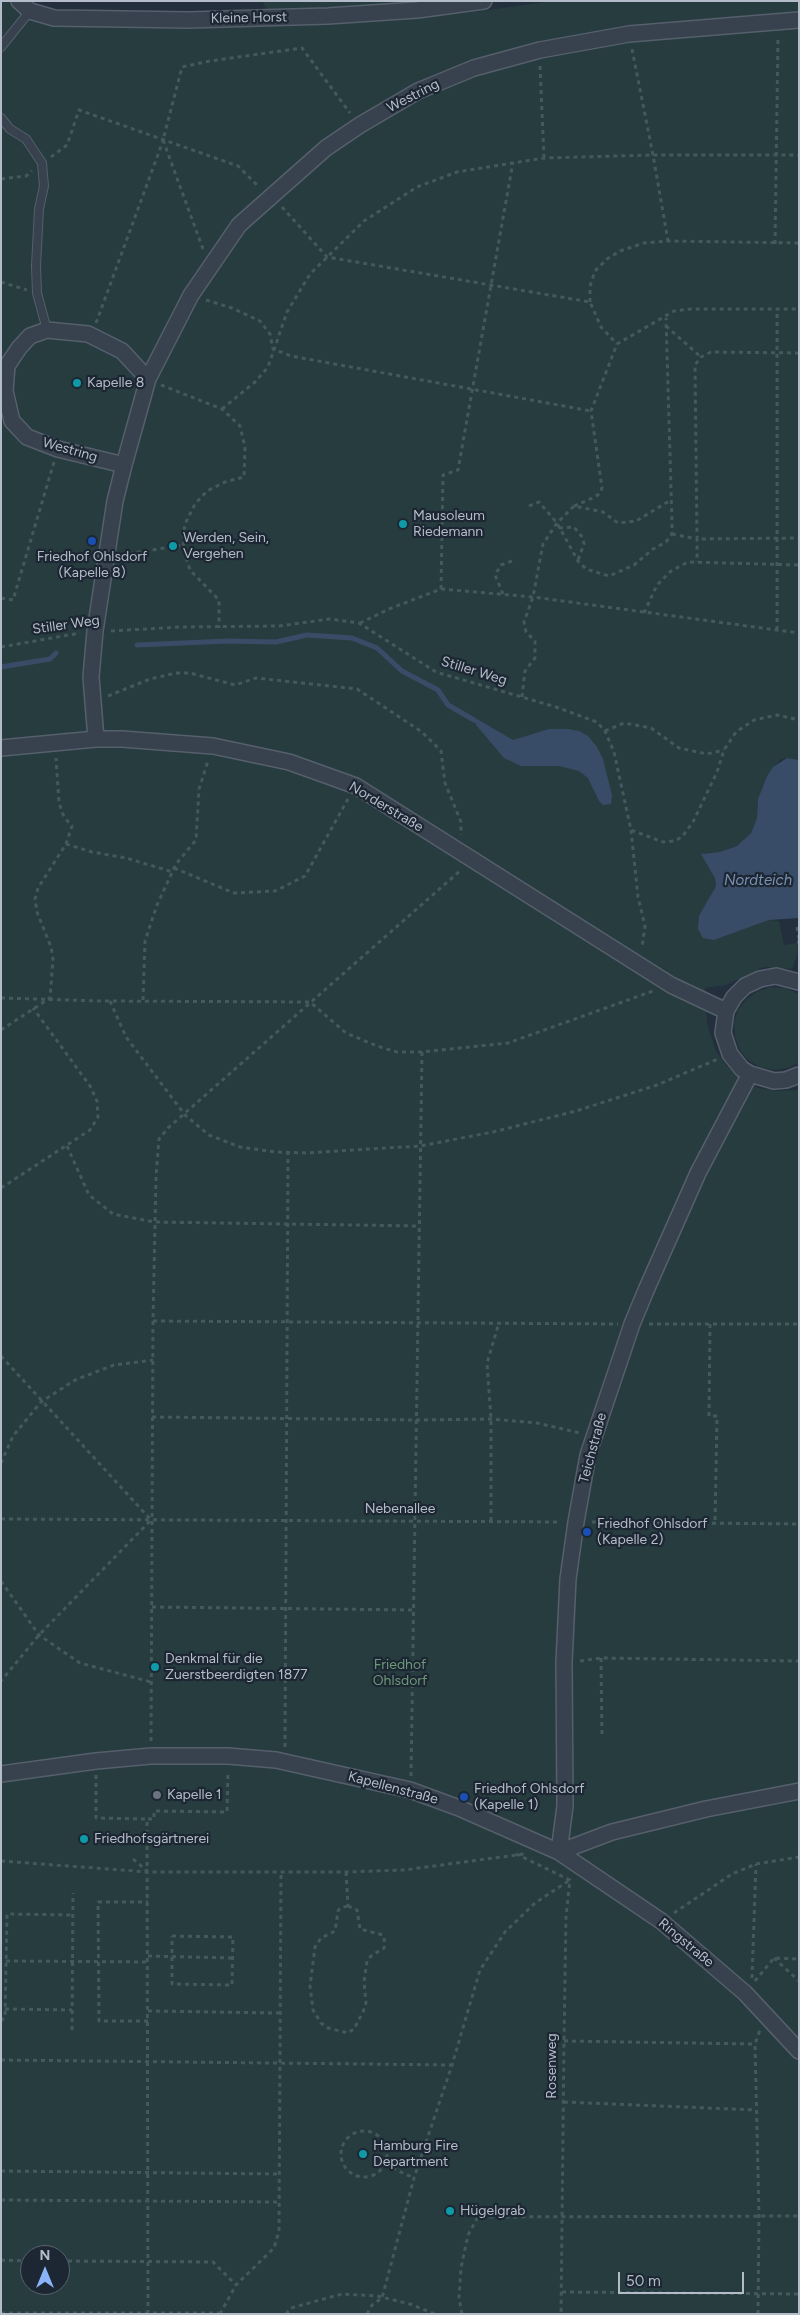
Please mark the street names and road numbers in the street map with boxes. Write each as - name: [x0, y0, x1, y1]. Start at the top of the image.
- street label: Kleine Horst: [211, 9, 287, 27]
- street label: Westring: [384, 76, 442, 116]
- street label: Westring: [41, 434, 99, 466]
- street label: Stiller Weg: [31, 612, 101, 638]
- street label: Stiller Weg: [439, 653, 509, 689]
- street label: Norderstraße: [346, 778, 426, 836]
- street label: Teichstraße: [576, 1411, 610, 1485]
- street label: Nebenallee: [365, 1501, 435, 1517]
- street label: Kapellenstraße: [346, 1768, 440, 1808]
- street label: Ringstraße: [655, 1915, 717, 1971]
- street label: Rosenweg: [544, 2033, 560, 2099]

